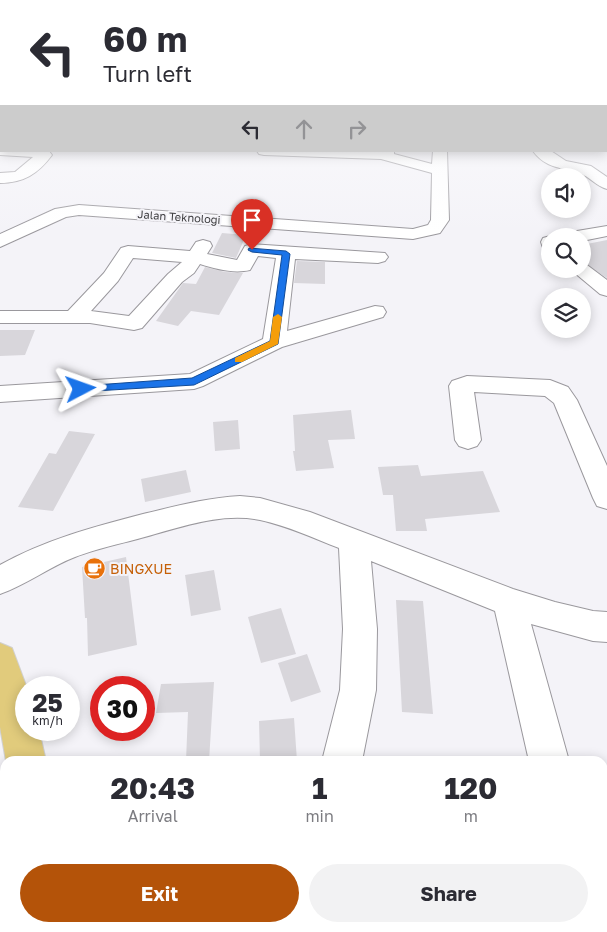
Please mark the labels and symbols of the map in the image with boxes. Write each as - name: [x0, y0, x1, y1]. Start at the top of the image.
- pin: [231, 199, 273, 250]
- street label: Jalan Teknologi: [137, 207, 221, 226]
- position arrow: [54, 362, 106, 414]
- cafe icon: BINGXUE: [82, 557, 106, 581]
- place label: BINGXUE: [110, 560, 172, 577]
- speed limit sign: 30: [90, 676, 155, 741]

